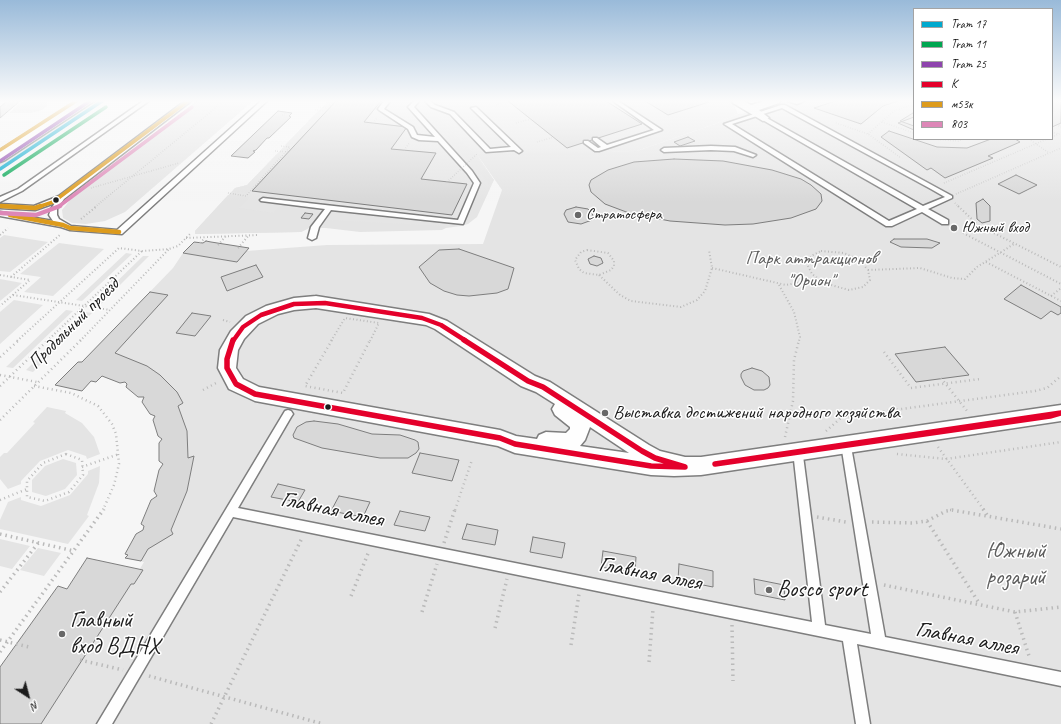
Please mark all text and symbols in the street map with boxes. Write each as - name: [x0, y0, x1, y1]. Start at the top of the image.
- legend: [913, 8, 1053, 140]
- text: Tram 17: [951, 16, 986, 32]
- text: Tram 11: [951, 36, 986, 52]
- text: Tram 25: [951, 56, 986, 72]
- text: К: [951, 76, 957, 92]
- text: м53к: [951, 96, 973, 112]
- text: 803: [951, 116, 967, 132]
- unlabelled marker: [51, 195, 61, 205]
- place label: Стратосфера: [586, 205, 662, 225]
- marker: Стратосфера: [573, 210, 583, 220]
- place label: Южный вход: [962, 218, 1029, 238]
- marker: Южный вход: [949, 223, 959, 233]
- park label: Парк аттракционов "Орион": [746, 248, 876, 292]
- street label: Продольный проезд: [24, 274, 124, 374]
- unlabelled marker: [323, 402, 333, 412]
- place label: Выставка достижений народного хозяйства: [613, 402, 900, 424]
- marker: Выставка достижений народного хозяйства: [600, 408, 610, 418]
- street label: Главная аллея: [278, 486, 386, 534]
- park label: Южный розарий: [986, 538, 1046, 592]
- street label: Главная аллея: [596, 551, 704, 597]
- place label: Bosco sport: [777, 576, 867, 604]
- marker: Bosco sport: [764, 585, 774, 595]
- place label: Главный вход ВДНХ: [70, 607, 159, 661]
- street label: Главная аллея: [913, 616, 1021, 662]
- marker: Главный вход ВДНХ: [57, 629, 67, 639]
- north arrow: [8, 676, 48, 716]
- text: N: [28, 698, 42, 713]

